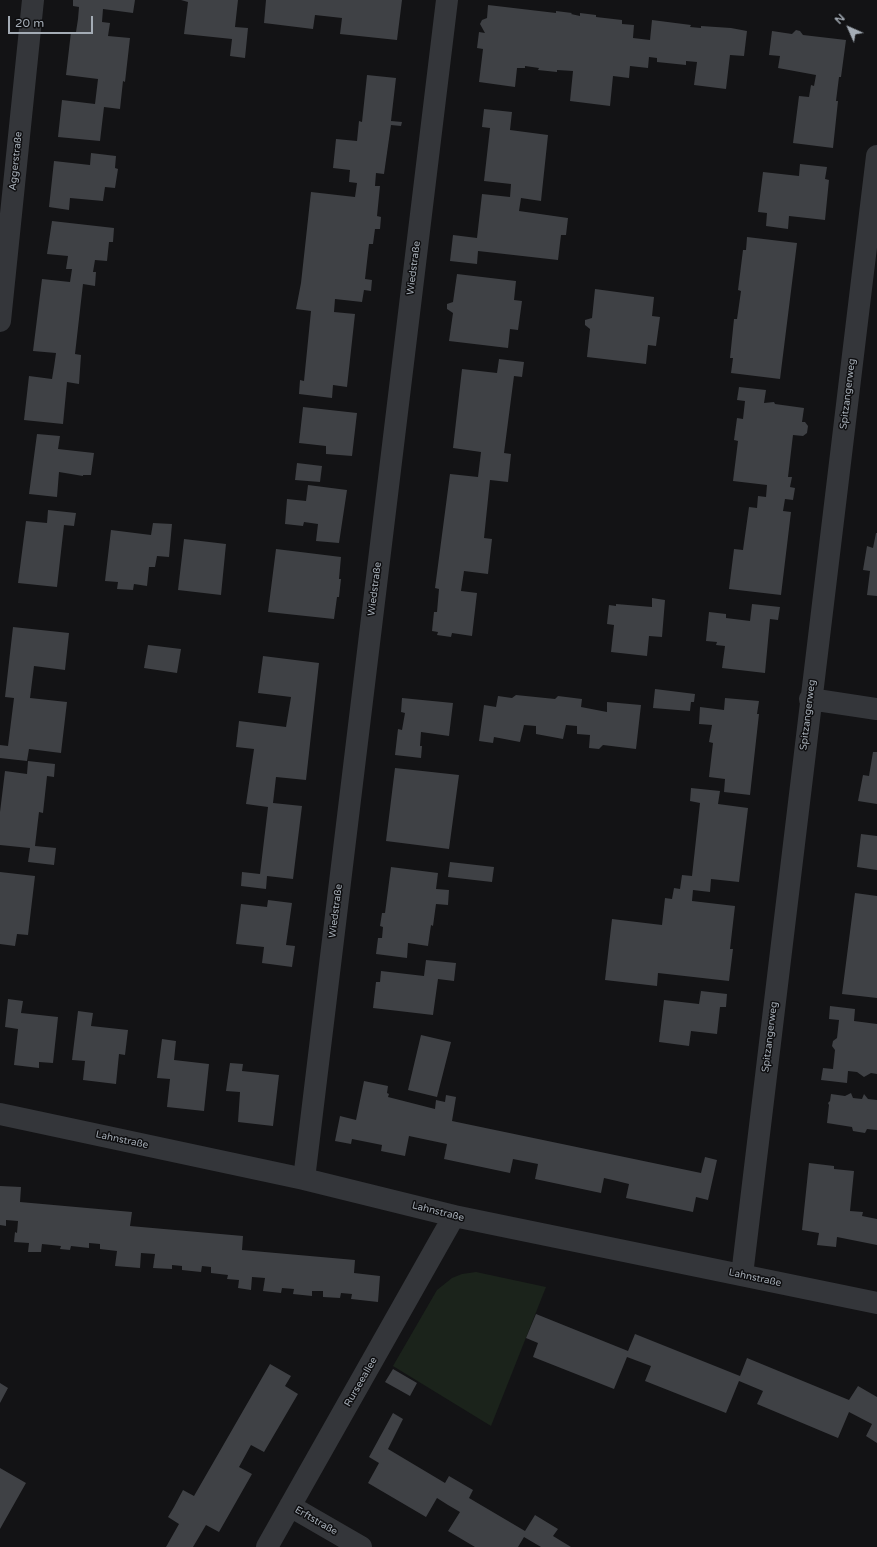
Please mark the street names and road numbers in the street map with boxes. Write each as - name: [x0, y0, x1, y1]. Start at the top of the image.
- street label: Aggerstraße: [7, 131, 25, 191]
- street label: Wiedstraße: [405, 240, 423, 296]
- street label: Spitzangerweg: [838, 358, 858, 430]
- street label: Wiedstraße: [366, 561, 384, 617]
- street label: Spitzangerweg: [798, 679, 818, 751]
- street label: Wiedstraße: [327, 883, 345, 939]
- street label: Spitzangerweg: [760, 1001, 780, 1073]
- street label: Lahnstraße: [95, 1129, 149, 1151]
- street label: Lahnstraße: [411, 1200, 465, 1224]
- street label: Lahnstraße: [728, 1267, 782, 1289]
- street label: Rurseeallee: [342, 1355, 380, 1409]
- street label: Erftstraße: [292, 1504, 340, 1538]

